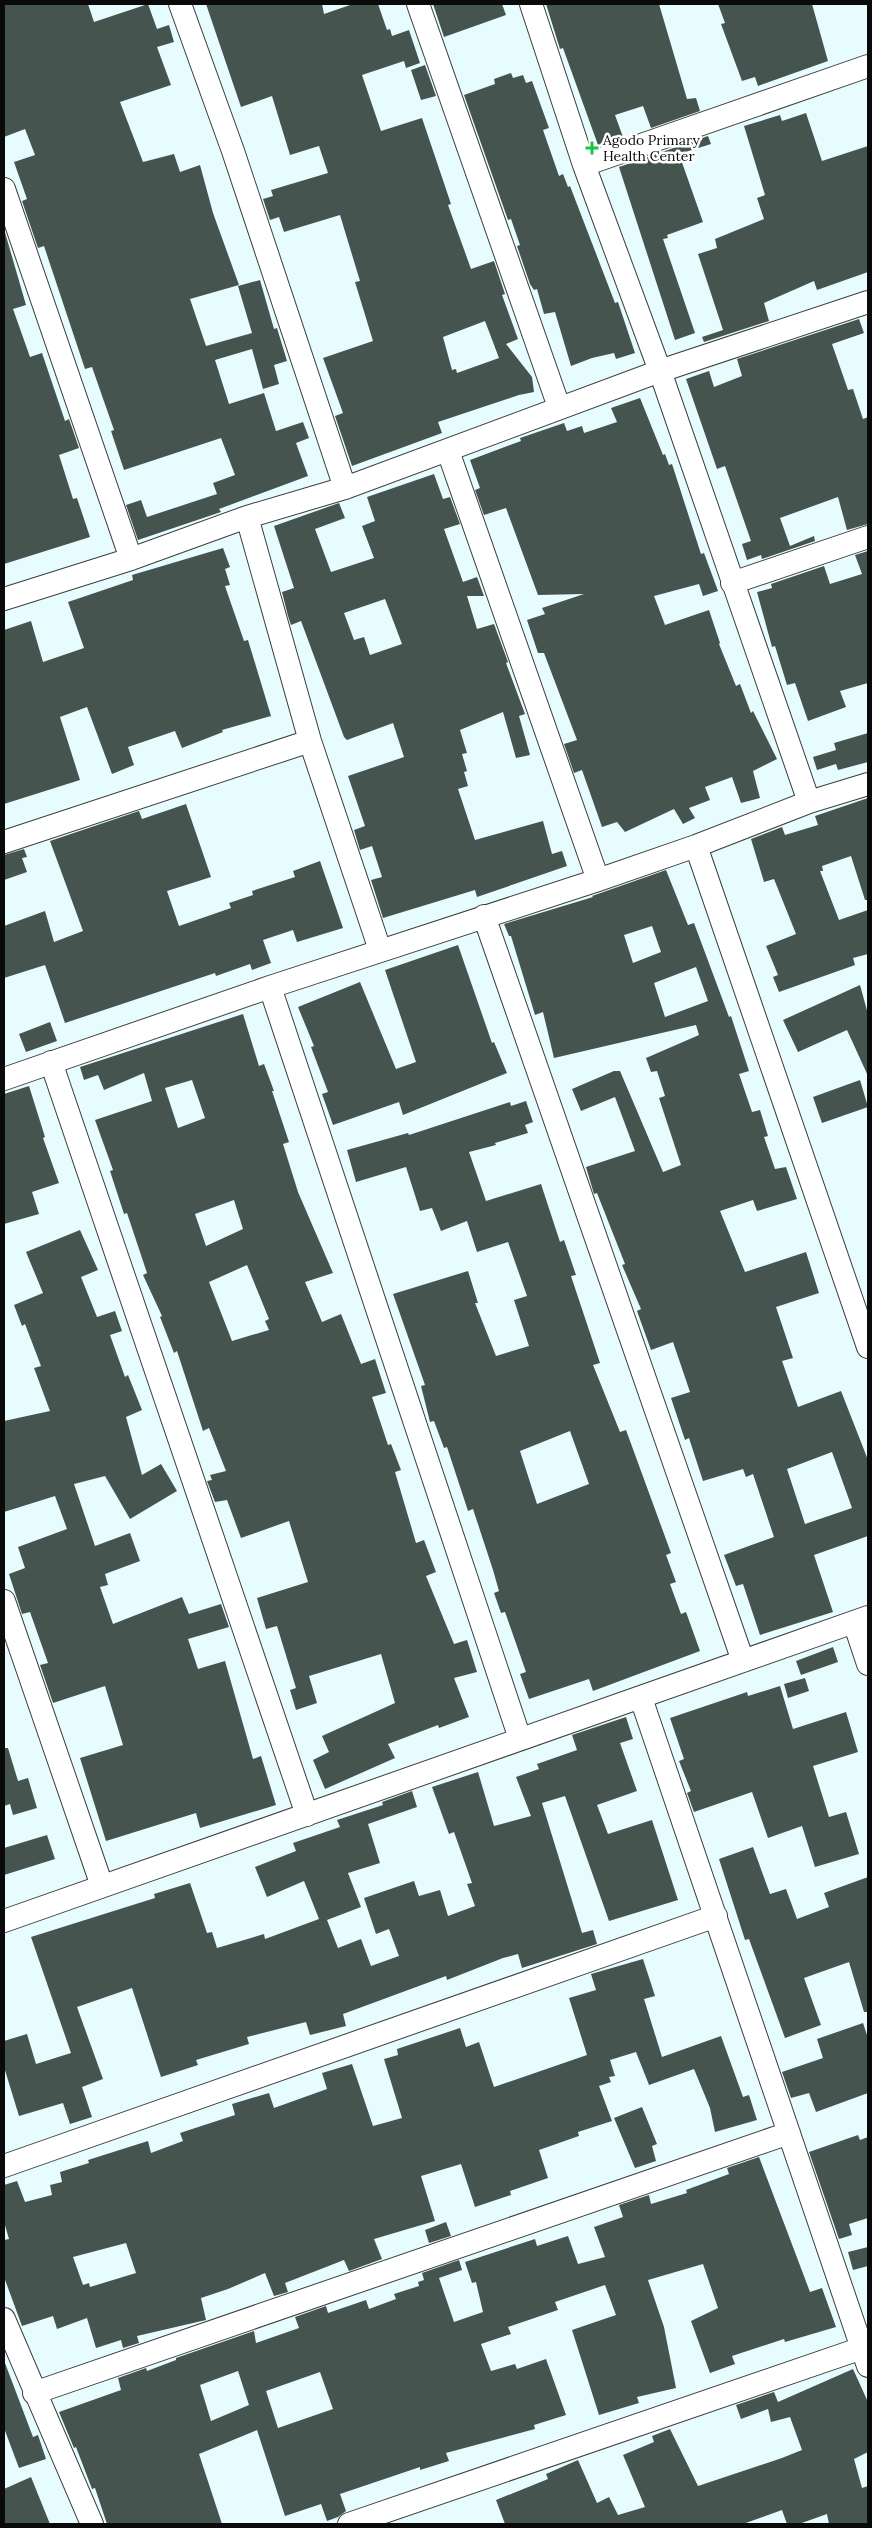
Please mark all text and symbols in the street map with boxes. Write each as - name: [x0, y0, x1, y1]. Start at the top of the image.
- place label: Agodo Primary Health Center: [602, 131, 700, 165]
- marker: Agodo Primary Health Center: [585, 141, 599, 155]

